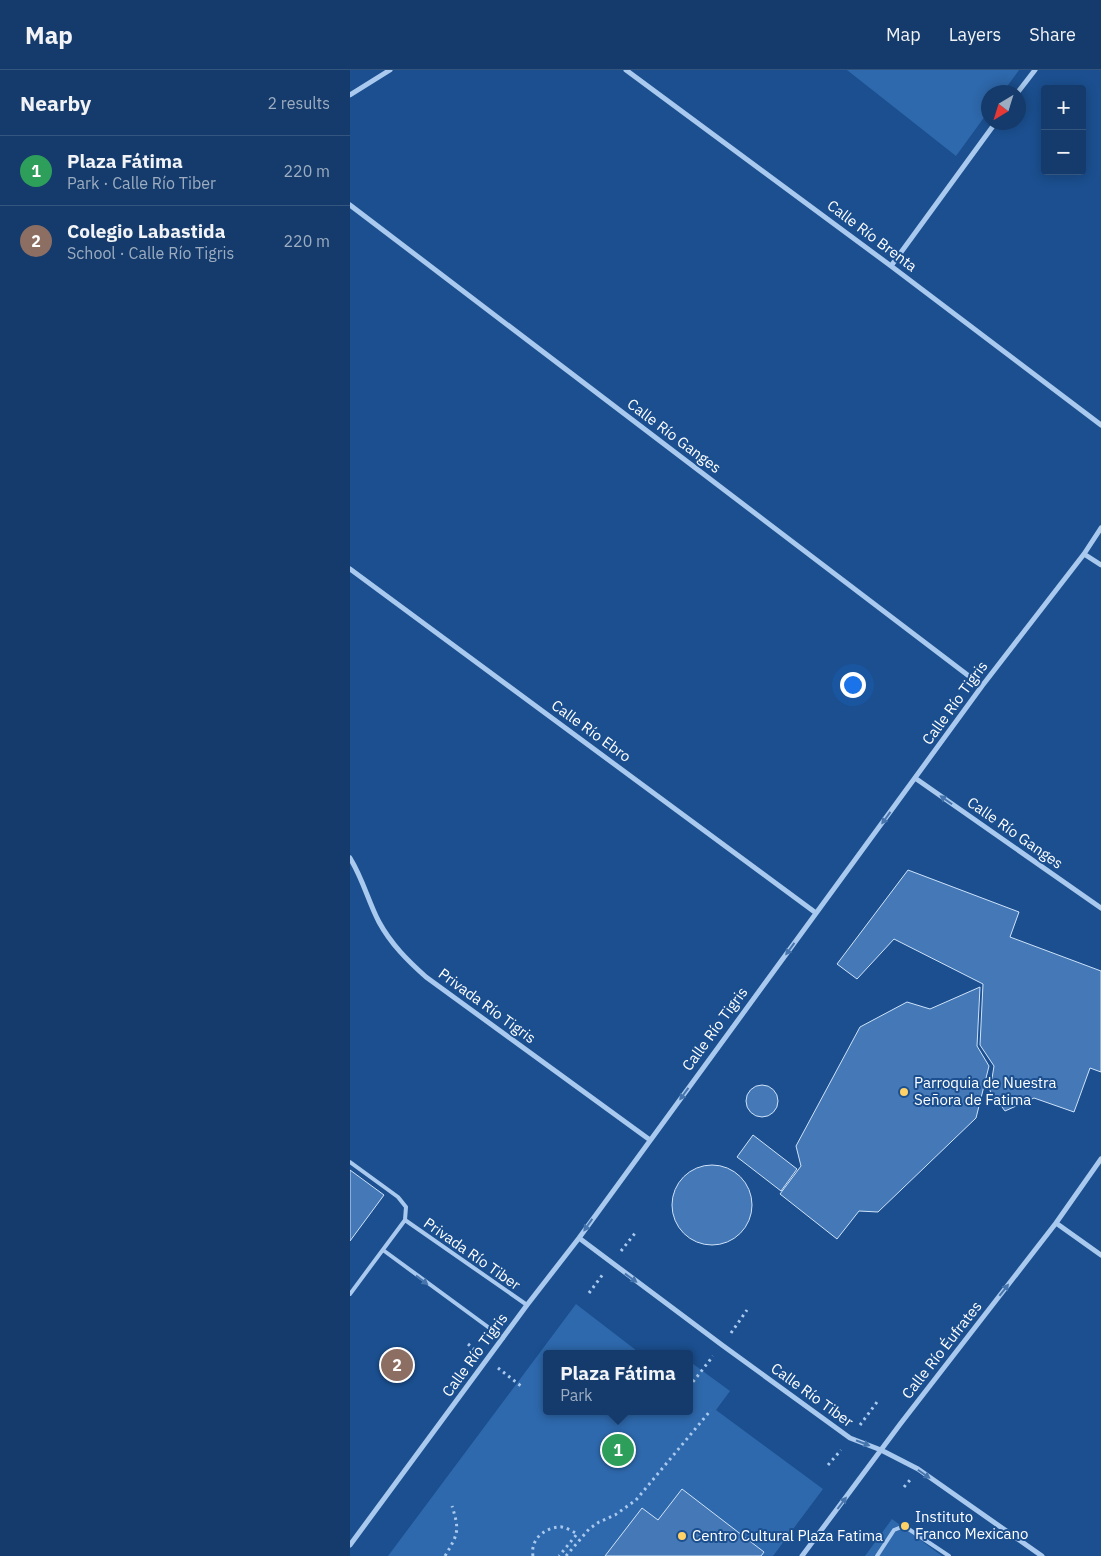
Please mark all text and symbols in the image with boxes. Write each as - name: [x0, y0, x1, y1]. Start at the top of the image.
- text: Map: [25, 19, 73, 51]
- text: Map: [886, 23, 921, 46]
- text: Layers: [949, 23, 1001, 46]
- text: Share: [1029, 23, 1076, 46]
- north arrow: [981, 85, 1026, 130]
- map controls: [1041, 85, 1086, 175]
- button: +: [1041, 85, 1086, 130]
- text: Nearby: [20, 89, 91, 117]
- text: 2 results: [267, 93, 330, 113]
- button: −: [1041, 130, 1086, 175]
- text: Plaza Fátima: [67, 149, 183, 173]
- text: 1: [31, 161, 41, 181]
- text: 220 m: [283, 161, 330, 181]
- text: Park · Calle Río Tiber: [67, 173, 216, 193]
- street label: Calle Río Brenta: [824, 196, 921, 276]
- text: Colegio Labastida: [67, 219, 225, 243]
- text: 2: [31, 231, 41, 251]
- text: 220 m: [283, 231, 330, 251]
- text: School · Calle Río Tigris: [67, 243, 234, 263]
- street label: Calle Río Ganges: [624, 394, 725, 477]
- street label: Calle Río Tigris: [918, 657, 991, 748]
- your location: [840, 672, 866, 698]
- street label: Calle Río Ebro: [548, 695, 635, 766]
- street label: Calle Río Ganges: [964, 792, 1067, 873]
- one-way arrow: [939, 795, 953, 805]
- one-way arrow: [881, 811, 891, 825]
- one-way arrow: [785, 942, 795, 956]
- street label: Privada Río Tigris: [435, 964, 540, 1047]
- street label: Calle Río Tigris: [678, 983, 751, 1074]
- place label: Parroquia de Nuestra Señora de Fatima: [914, 1073, 1057, 1109]
- marker: Parroquia de Nuestra Señora de Fatima: [898, 1086, 910, 1098]
- one-way arrow: [678, 1087, 689, 1100]
- street label: Privada Río Tiber: [420, 1213, 525, 1294]
- one-way arrow: [583, 1218, 593, 1232]
- one-way arrow: [624, 1273, 638, 1283]
- one-way arrow: [415, 1274, 428, 1285]
- one-way arrow: [999, 1284, 1010, 1297]
- street label: Calle Río Éufrates: [898, 1297, 986, 1402]
- street label: Calle Río Tigris: [438, 1309, 511, 1400]
- pin: 2: [381, 1346, 413, 1384]
- popup: [543, 1350, 693, 1415]
- street label: Calle Río Tiber: [767, 1358, 858, 1431]
- text: Plaza Fátima: [560, 1361, 676, 1385]
- text: Park: [560, 1385, 593, 1405]
- pin: 1: [602, 1431, 634, 1469]
- one-way arrow: [856, 1439, 871, 1447]
- one-way arrow: [917, 1469, 931, 1479]
- one-way arrow: [837, 1496, 847, 1510]
- place label: Instituto Franco Mexicano: [915, 1507, 1029, 1543]
- marker: Instituto Franco Mexicano: [899, 1520, 911, 1532]
- place label: Centro Cultural Plaza Fatima: [692, 1526, 883, 1545]
- marker: Centro Cultural Plaza Fatima: [676, 1530, 688, 1542]

